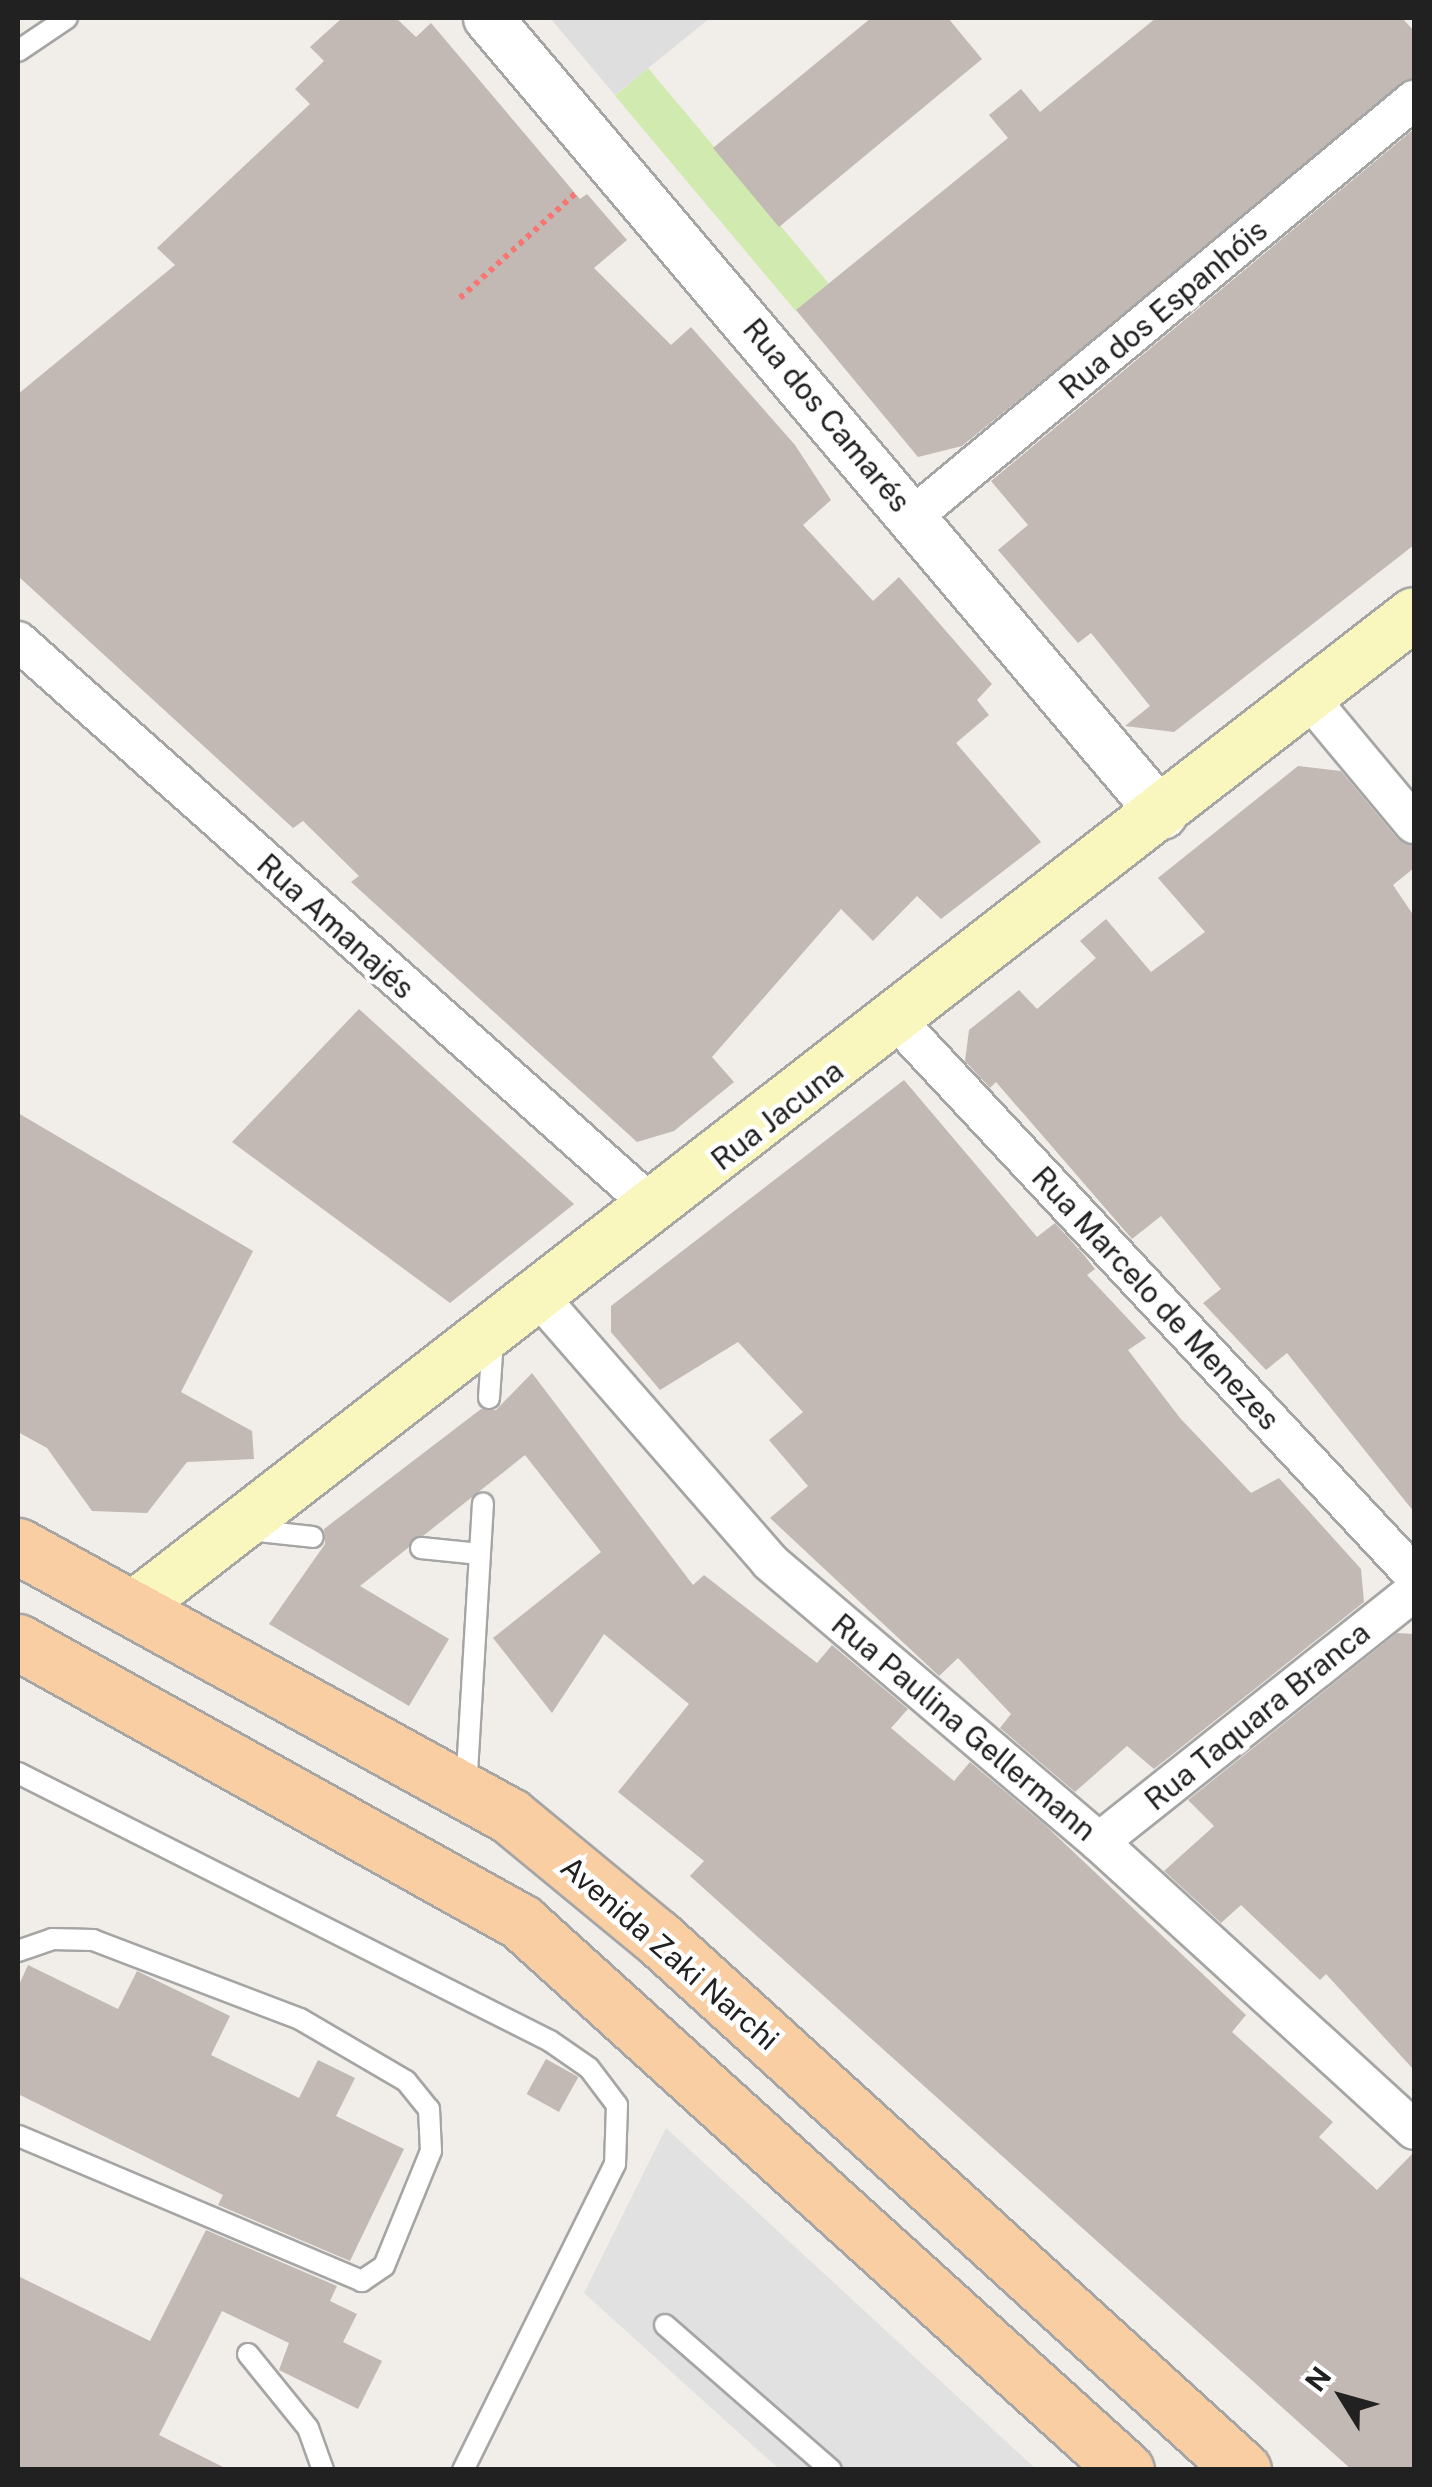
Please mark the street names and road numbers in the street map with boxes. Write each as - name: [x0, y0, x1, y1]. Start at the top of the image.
- street label: Rua dos Espanhóis: [1052, 211, 1274, 407]
- street label: Rua dos Camarés: [736, 311, 918, 519]
- street label: Rua Amanajés: [250, 846, 422, 1006]
- street label: Rua Jacuna: [704, 1052, 850, 1178]
- street label: Rua Marcelo de Menezes: [1024, 1159, 1288, 1437]
- street label: Rua Paulina Gellermann: [825, 1606, 1103, 1848]
- street label: Rua Taquara Branca: [1137, 1614, 1377, 1818]
- street label: Avenida Zaki Narchi: [554, 1849, 786, 2057]

